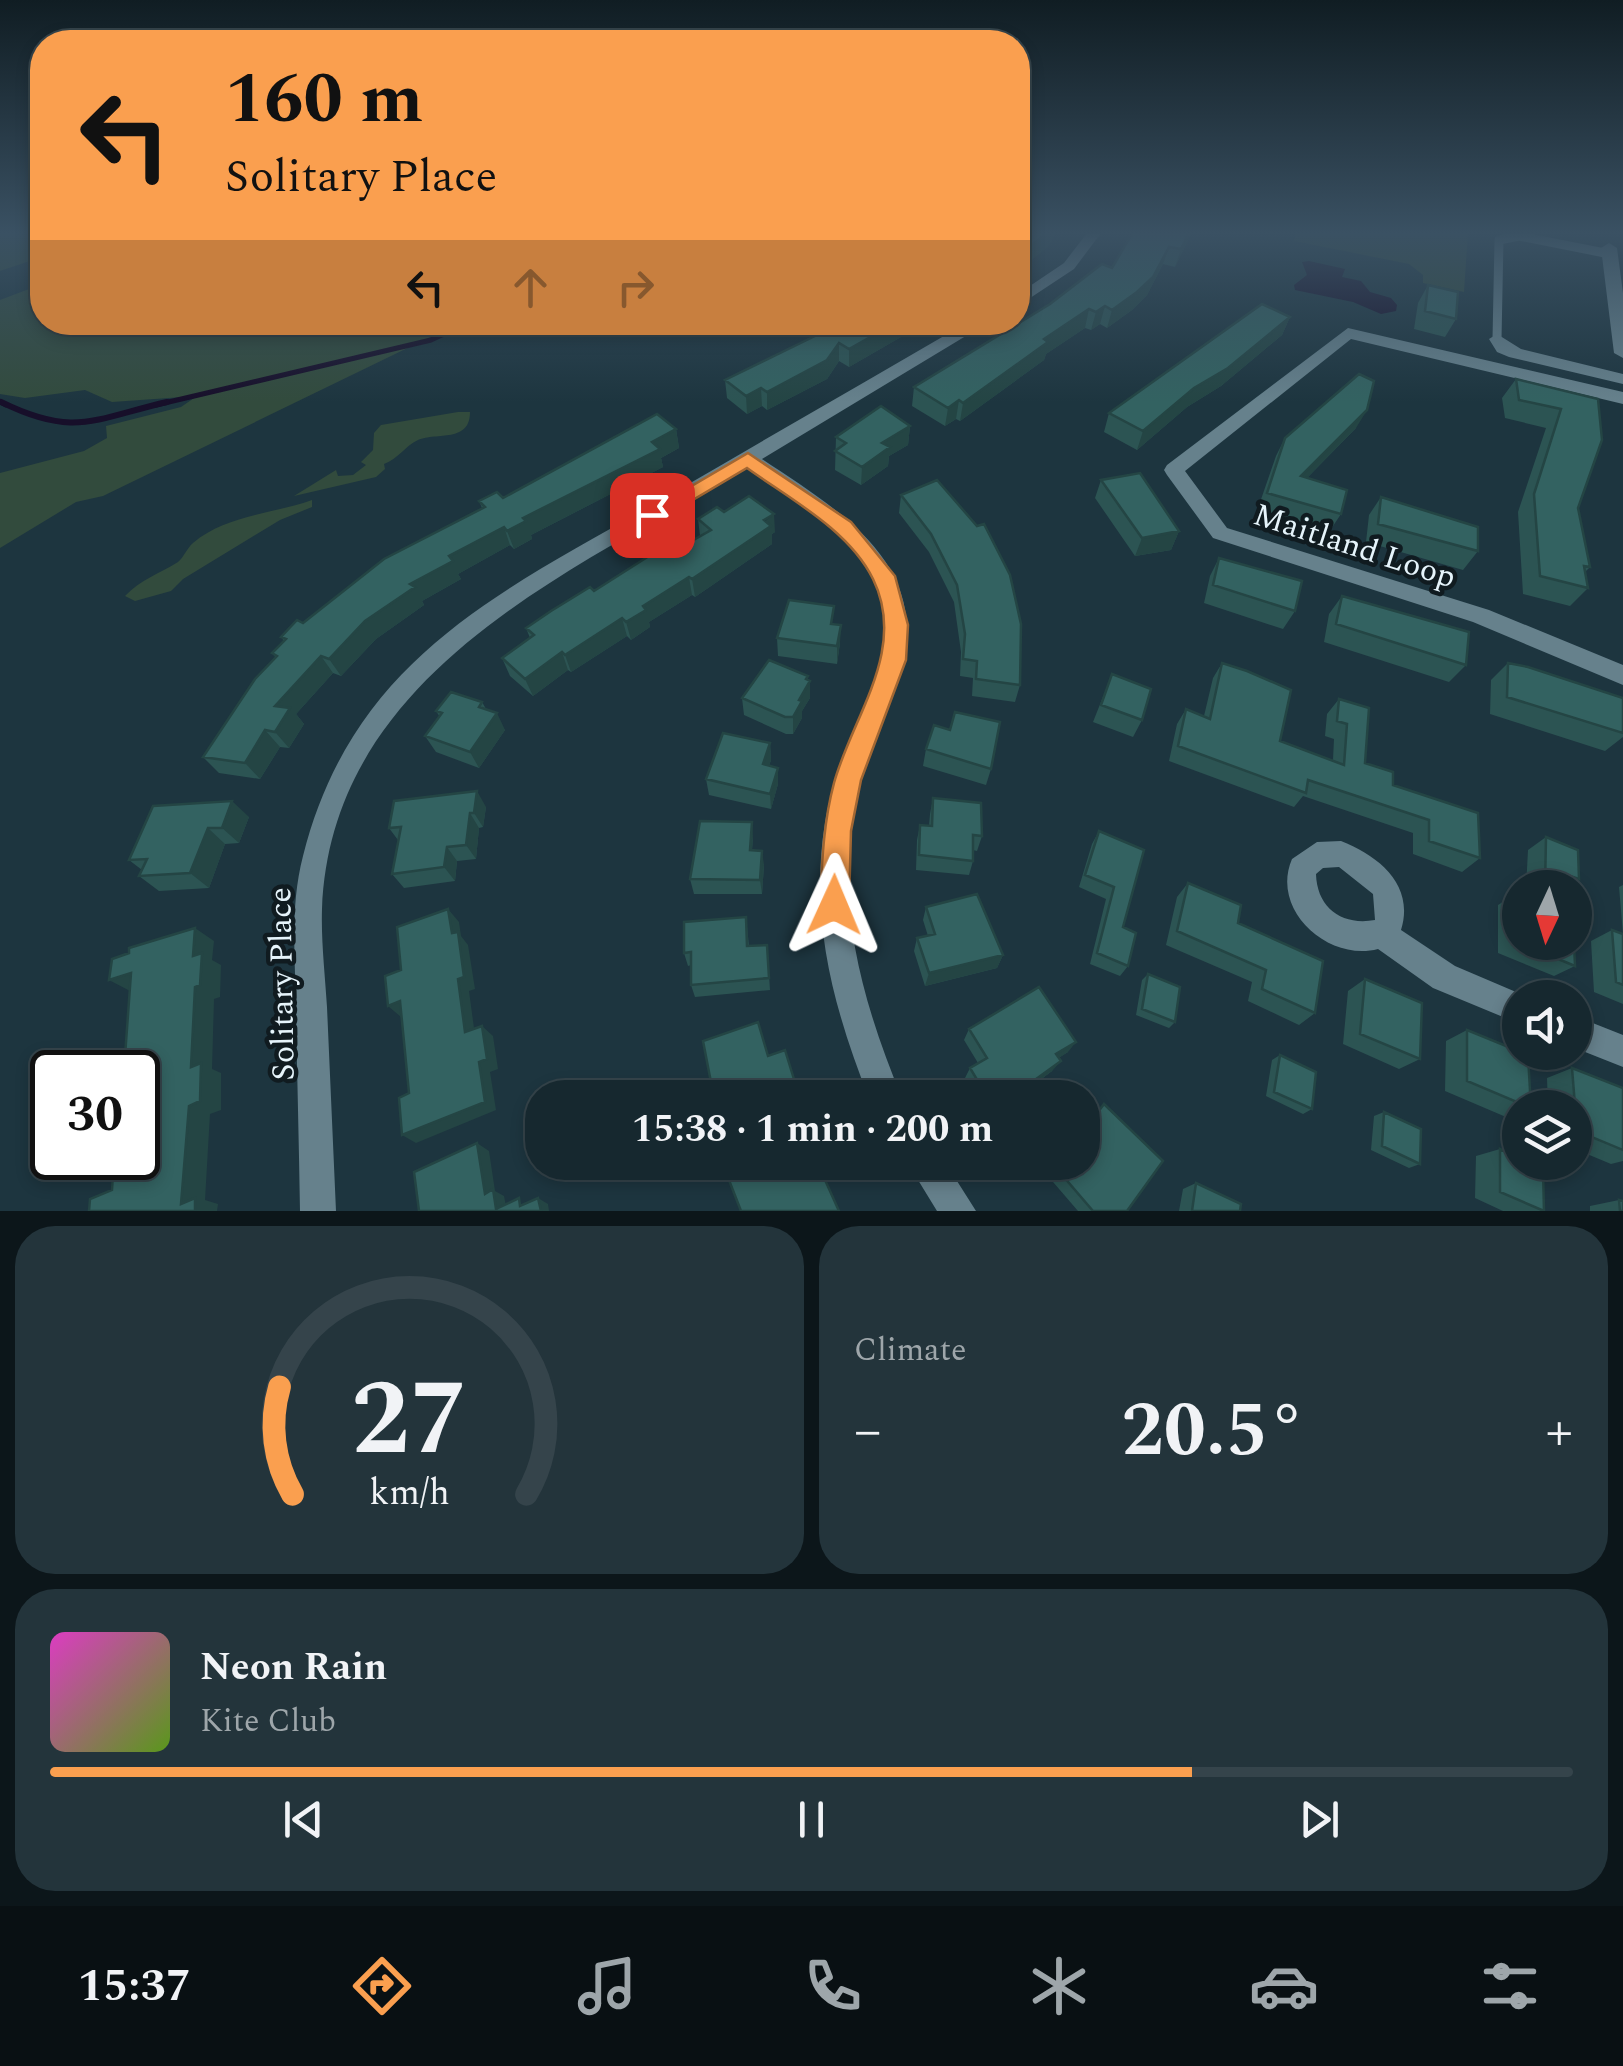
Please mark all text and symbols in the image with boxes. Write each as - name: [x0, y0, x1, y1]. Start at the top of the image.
- text: 160 m: [225, 47, 423, 153]
- icon: left: [60, 70, 190, 200]
- text: Solitary Place: [225, 143, 497, 212]
- icon: left: [398, 260, 453, 315]
- icon: ahead: [503, 260, 558, 315]
- icon: right: [608, 260, 663, 315]
- pin: [610, 473, 695, 558]
- icon: arrive: [625, 488, 680, 543]
- street label: Maitland Loop: [1247, 491, 1462, 602]
- position arrow: [782, 853, 886, 957]
- north arrow: [1502, 870, 1592, 960]
- map controls: [1502, 870, 1592, 1180]
- street label: Solitary Place: [256, 887, 309, 1081]
- button: sound: [1502, 980, 1592, 1070]
- speed limit sign: 30: [30, 1050, 160, 1180]
- button: layers: [1502, 1090, 1592, 1180]
- text: 15:38 · 1 min · 200 m: [632, 1101, 993, 1159]
- text: Climate: [854, 1326, 966, 1375]
- text: 27: [351, 1342, 468, 1500]
- text: 20.5°: [1122, 1375, 1305, 1489]
- text: −: [854, 1390, 882, 1473]
- text: +: [1545, 1390, 1573, 1473]
- text: km/h: [369, 1466, 450, 1521]
- text: Neon Rain: [200, 1639, 387, 1697]
- text: Kite Club: [200, 1697, 336, 1746]
- icon: previous: [276, 1792, 331, 1847]
- icon: pause: [784, 1792, 839, 1847]
- icon: next: [1292, 1792, 1347, 1847]
- icon: directions: [347, 1951, 417, 2021]
- icon: music: [572, 1951, 642, 2021]
- icon: phone: [798, 1951, 868, 2021]
- icon: climate: [1024, 1951, 1094, 2021]
- icon: car: [1249, 1951, 1319, 2021]
- icon: filters: [1475, 1951, 1545, 2021]
- text: 15:37: [78, 1952, 191, 2021]

